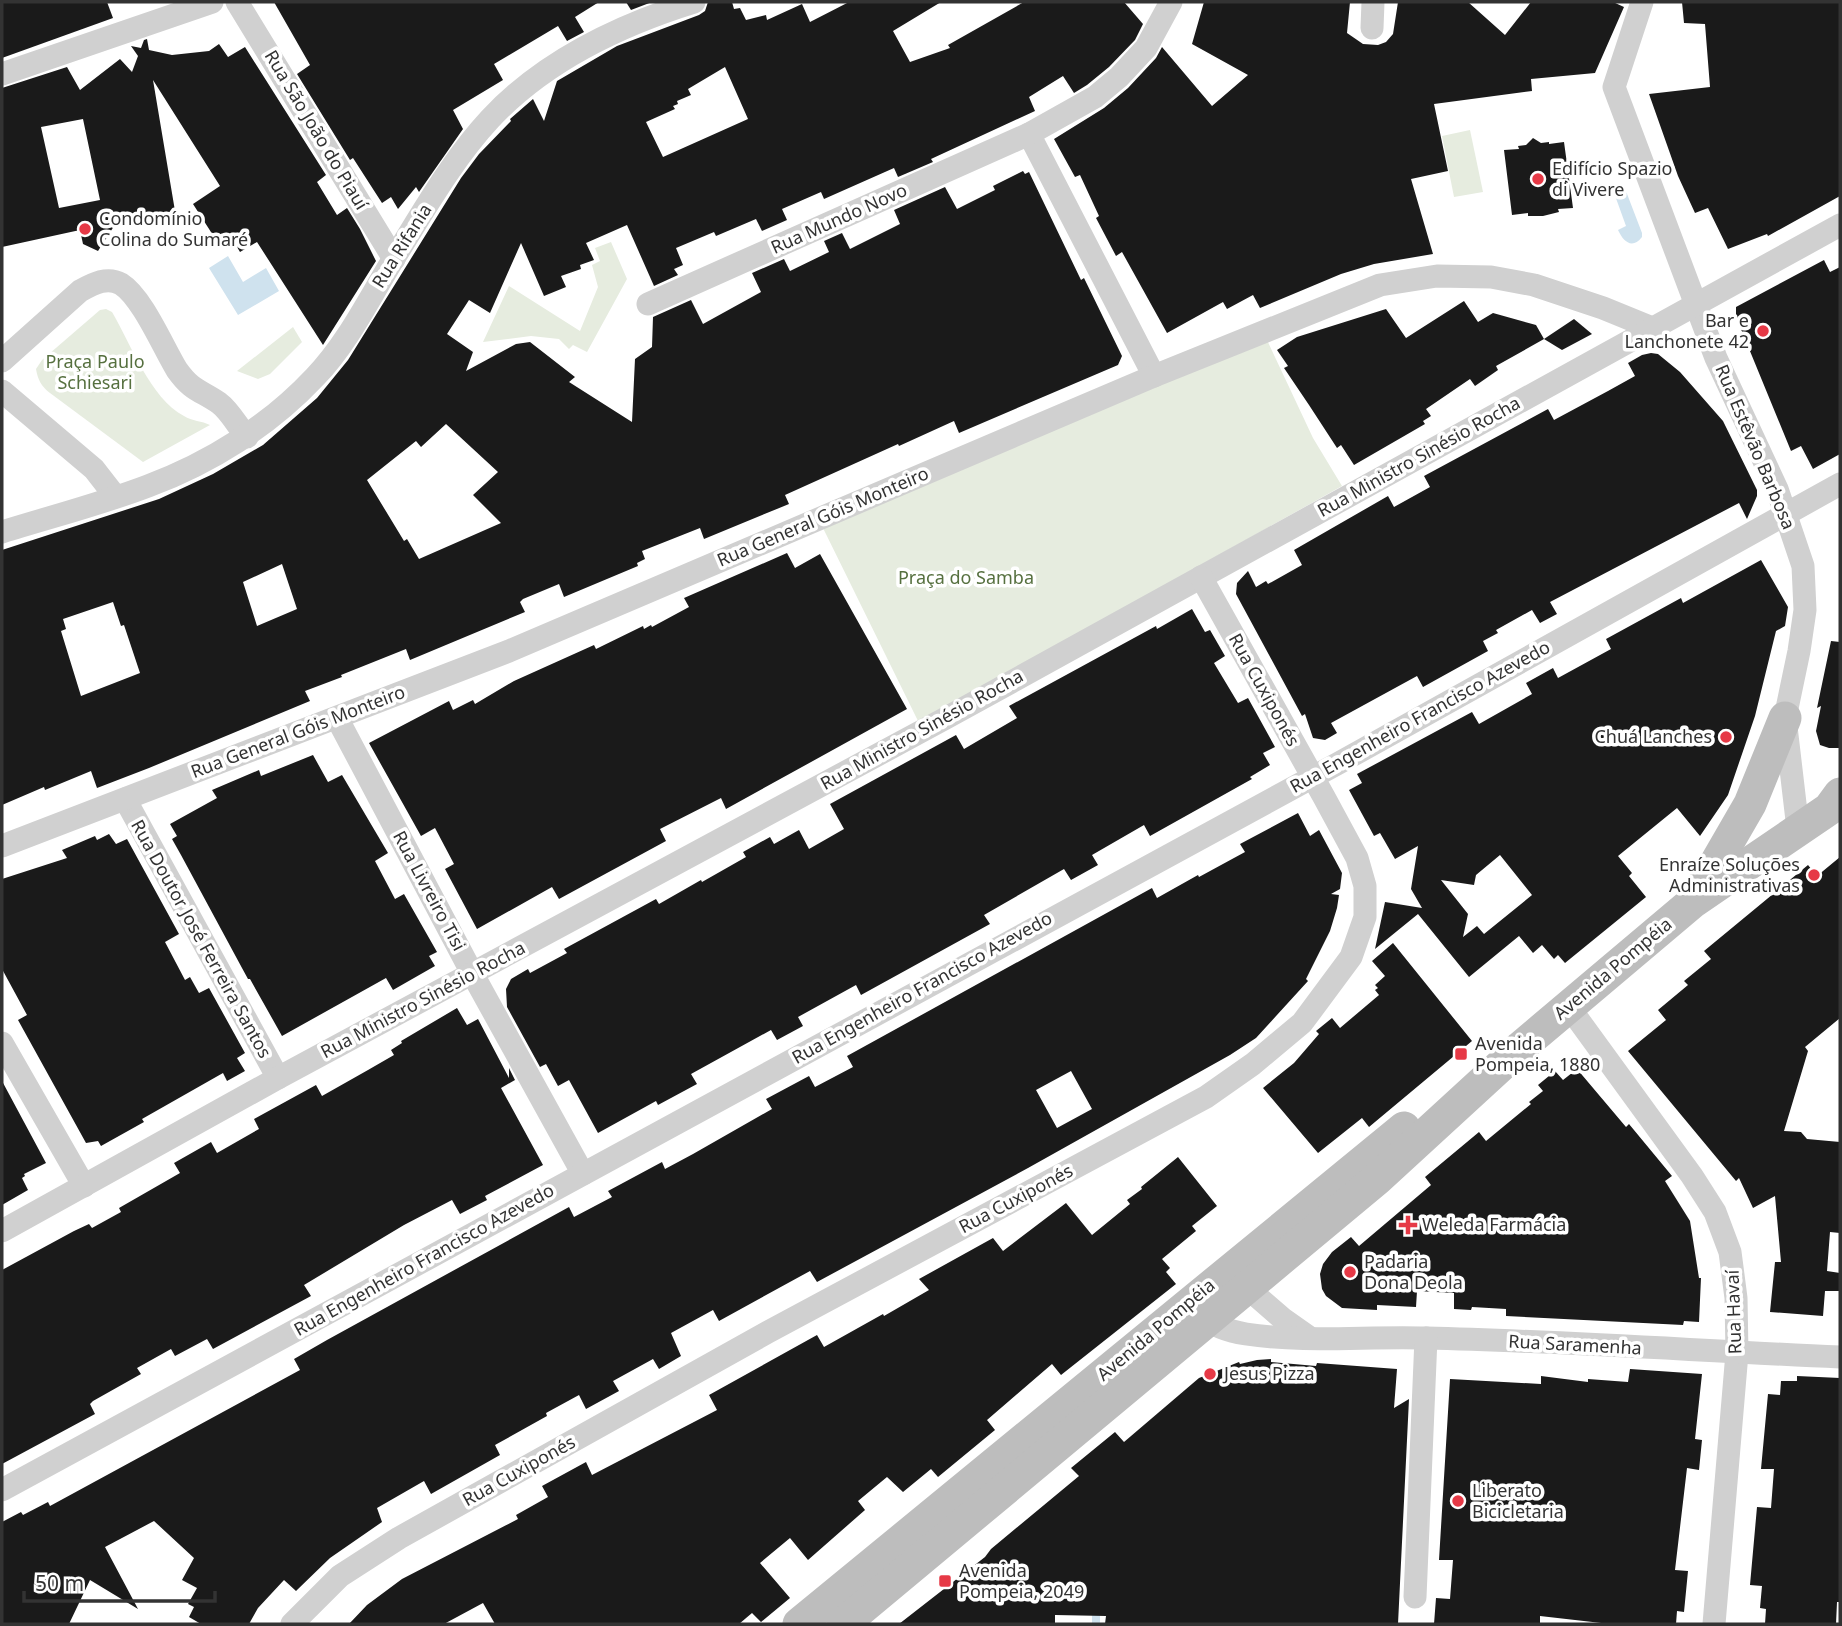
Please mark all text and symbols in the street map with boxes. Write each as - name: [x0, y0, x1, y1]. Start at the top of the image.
- street label: Rua São João do Piauí: [260, 45, 374, 214]
- place label: Edifício Spazio di Vivere: [1552, 156, 1672, 201]
- marker: Edifício Spazio di Vivere: [1530, 171, 1546, 187]
- street label: Rua Mundo Novo: [767, 177, 910, 259]
- street label: Rua Rifania: [366, 199, 437, 292]
- place label: Condomínio Colina do Sumaré: [99, 206, 248, 251]
- marker: Condomínio Colina do Sumaré: [77, 221, 93, 237]
- place label: Bar e Lanchonete 42: [1624, 308, 1749, 353]
- marker: Bar e Lanchonete 42: [1755, 323, 1771, 339]
- park label: Praça Paulo Schiesari: [45, 349, 145, 394]
- street label: Rua Estêvão Barbosa: [1710, 361, 1801, 533]
- street label: Rua Ministro Sinésio Rocha: [1313, 390, 1524, 522]
- street label: Rua General Góis Monteiro: [713, 461, 932, 572]
- park label: Praça do Samba: [898, 565, 1034, 589]
- street label: Rua Cuxiponés: [1224, 629, 1306, 750]
- street label: Rua Engenheiro Francisco Azevedo: [1285, 634, 1554, 798]
- street label: Rua Ministro Sinésio Rocha: [816, 663, 1027, 795]
- street label: Rua General Góis Monteiro: [187, 679, 408, 783]
- place label: Chuá Lanches: [1594, 724, 1712, 748]
- marker: Chuá Lanches: [1718, 729, 1734, 745]
- street label: Rua Doutor José Ferreira Santos: [126, 815, 278, 1062]
- street label: Rua Livreiro Tisi: [388, 826, 472, 955]
- place label: Enraíze Soluções Administrativas: [1659, 852, 1800, 897]
- marker: Enraíze Soluções Administrativas: [1806, 867, 1822, 883]
- street label: Rua Engenheiro Francisco Azevedo: [787, 905, 1056, 1069]
- street label: Avenida Pompéia: [1548, 912, 1676, 1025]
- street label: Rua Ministro Sinésio Rocha: [316, 935, 529, 1063]
- place label: Avenida Pompeia, 1880: [1475, 1031, 1600, 1076]
- marker: Avenida Pompeia, 1880: [1453, 1046, 1469, 1062]
- street label: Rua Cuxiponés: [954, 1158, 1077, 1238]
- street label: Rua Engenheiro Francisco Azevedo: [289, 1177, 558, 1341]
- place label: Weleda Farmácia: [1422, 1212, 1566, 1236]
- marker: Weleda Farmácia: [1400, 1217, 1416, 1233]
- place label: Padaria Dona Deola: [1364, 1249, 1463, 1294]
- marker: Padaria Dona Deola: [1342, 1264, 1358, 1280]
- street label: Rua Havaí: [1720, 1269, 1746, 1355]
- street label: Avenida Pompéia: [1091, 1273, 1219, 1386]
- street label: Rua Saramenha: [1508, 1329, 1642, 1359]
- place label: Jesus Pizza: [1222, 1361, 1315, 1385]
- marker: Jesus Pizza: [1202, 1366, 1218, 1382]
- street label: Rua Cuxiponés: [458, 1429, 579, 1511]
- place label: Liberato Bicicletaria: [1472, 1478, 1564, 1523]
- marker: Liberato Bicicletaria: [1450, 1493, 1466, 1509]
- place label: Avenida Pompeia, 2049: [959, 1558, 1084, 1603]
- scale bar: [24, 1560, 215, 1604]
- text: 50 m: [35, 1569, 84, 1597]
- marker: Avenida Pompeia, 2049: [937, 1573, 953, 1589]

